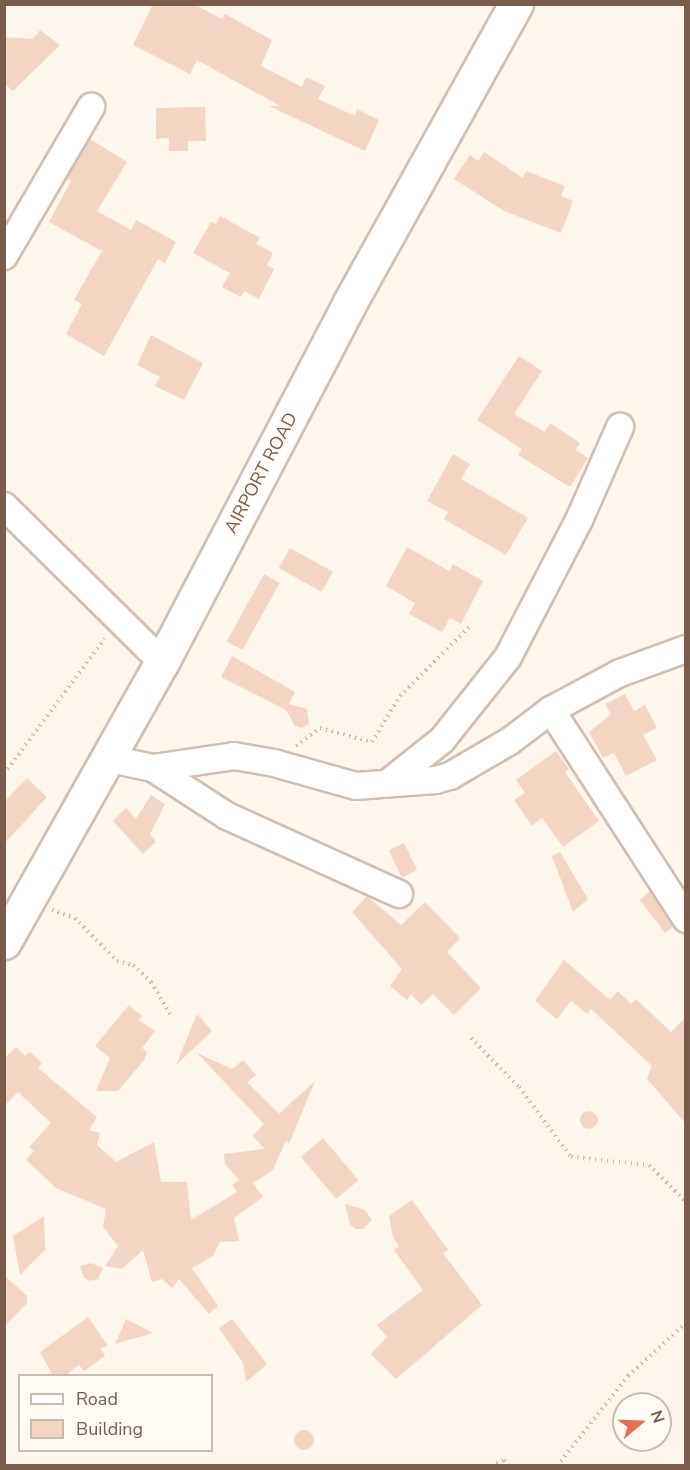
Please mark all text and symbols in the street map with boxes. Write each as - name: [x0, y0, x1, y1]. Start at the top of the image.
- street label: AIRPORT ROAD: [220, 409, 302, 537]
- legend: [18, 1374, 213, 1452]
- text: Road: [76, 1387, 118, 1411]
- north arrow: [612, 1392, 672, 1452]
- text: N: [645, 1408, 669, 1426]
- text: Building: [76, 1417, 143, 1441]

